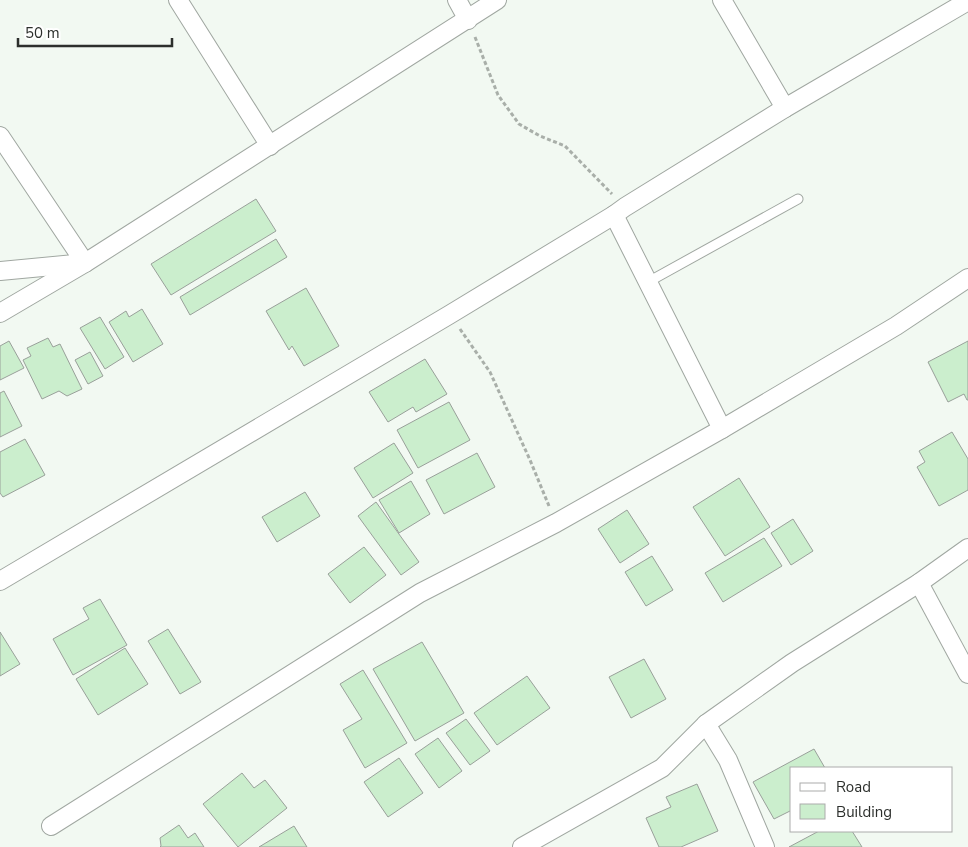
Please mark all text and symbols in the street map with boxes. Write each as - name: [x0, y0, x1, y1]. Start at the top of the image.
- scale bar: [18, 15, 171, 47]
- text: 50 m: [25, 23, 60, 43]
- legend: [790, 767, 953, 832]
- text: Road: [836, 777, 871, 797]
- text: Building: [836, 802, 892, 822]

